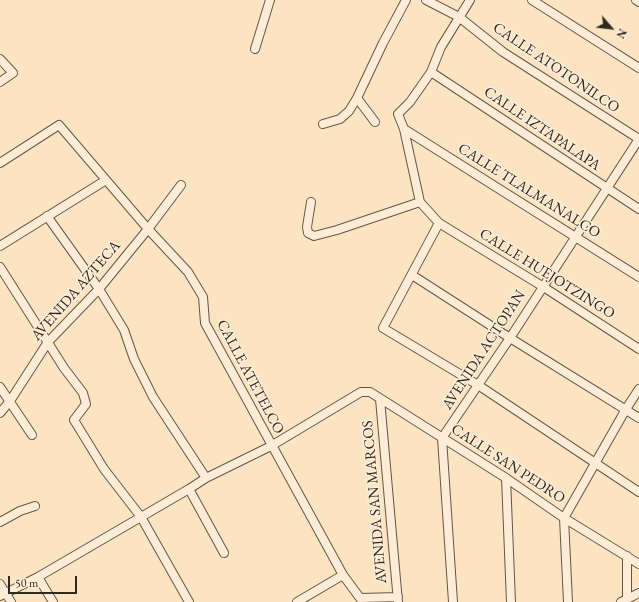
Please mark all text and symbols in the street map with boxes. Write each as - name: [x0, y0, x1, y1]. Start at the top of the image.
- north arrow: [591, 8, 631, 48]
- street label: CALLE ATOTONILCO: [489, 19, 623, 117]
- street label: CALLE IZTAPALAPA: [480, 83, 604, 175]
- street label: CALLE TLALMANALCO: [454, 140, 604, 242]
- street label: CALLE HUEJOTZINGO: [476, 225, 618, 323]
- street label: AVENIDA AZTECA: [28, 237, 124, 345]
- street label: AVENIDA ACTOPAN: [439, 287, 529, 413]
- street label: CALLE ATETELCO: [212, 317, 288, 437]
- street label: AVENIDA SAN MARCOS: [359, 420, 391, 584]
- street label: CALLE SAN PEDRO: [448, 420, 568, 508]
- scale bar: [10, 568, 79, 594]
- text: 50 m: [15, 575, 38, 591]

